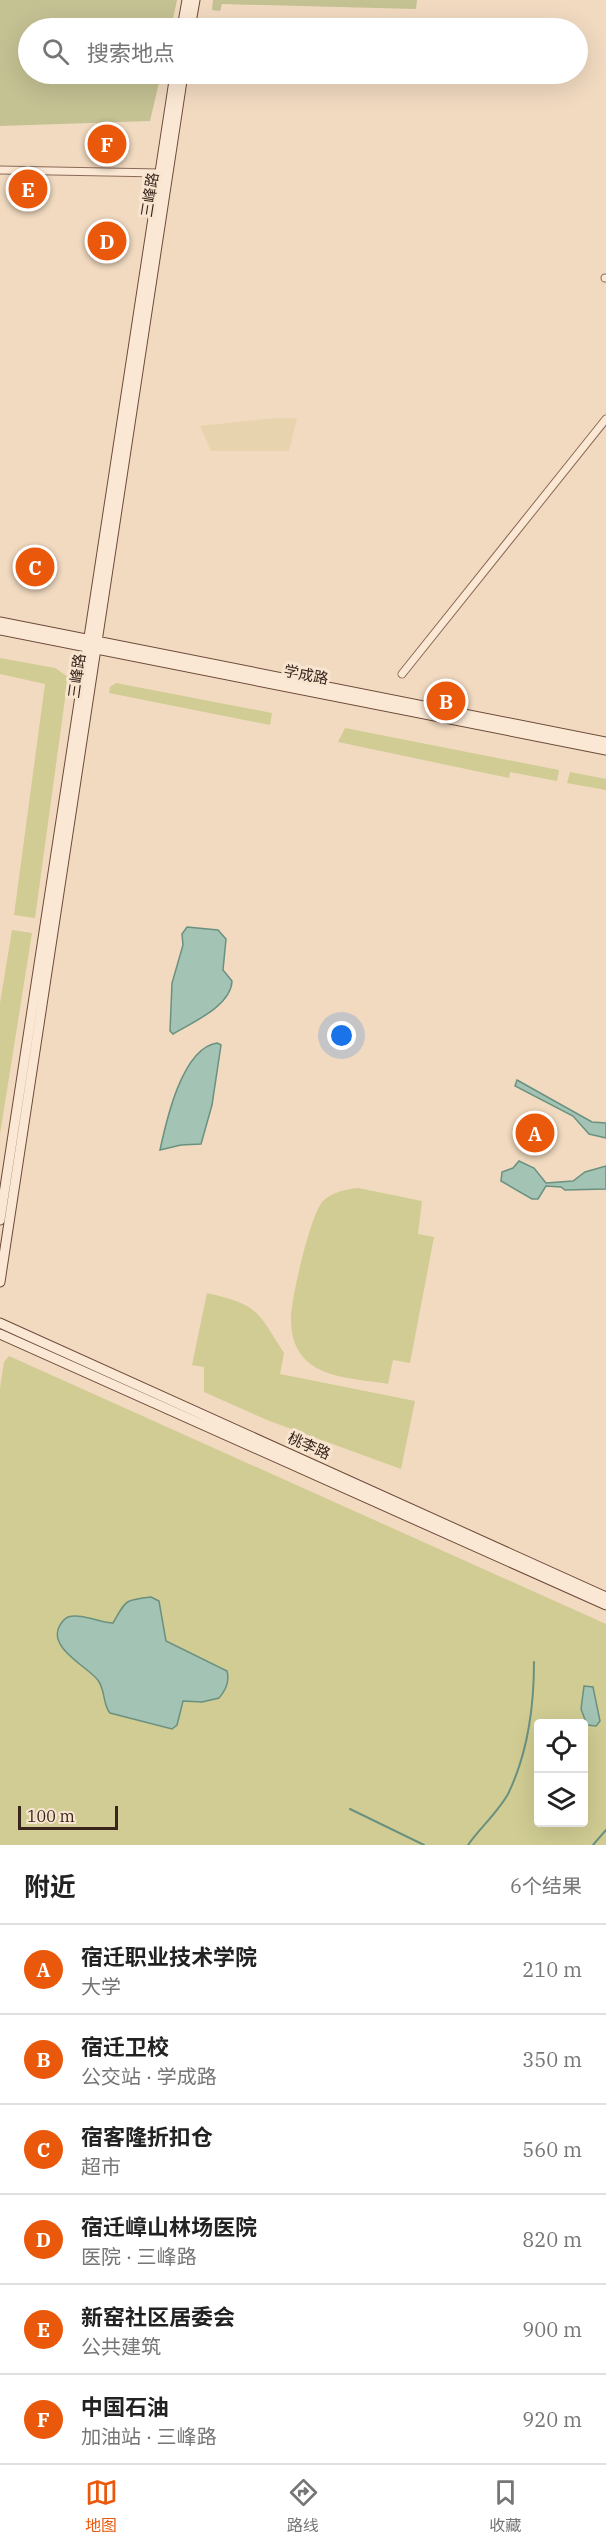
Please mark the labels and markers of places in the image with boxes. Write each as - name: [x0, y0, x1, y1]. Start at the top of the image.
- pin: F: [88, 122, 126, 166]
- pin: E: [9, 166, 48, 212]
- pin: D: [88, 218, 126, 264]
- pin: C: [15, 544, 54, 590]
- pin: B: [426, 678, 466, 724]
- pin: A: [516, 1110, 554, 1156]

